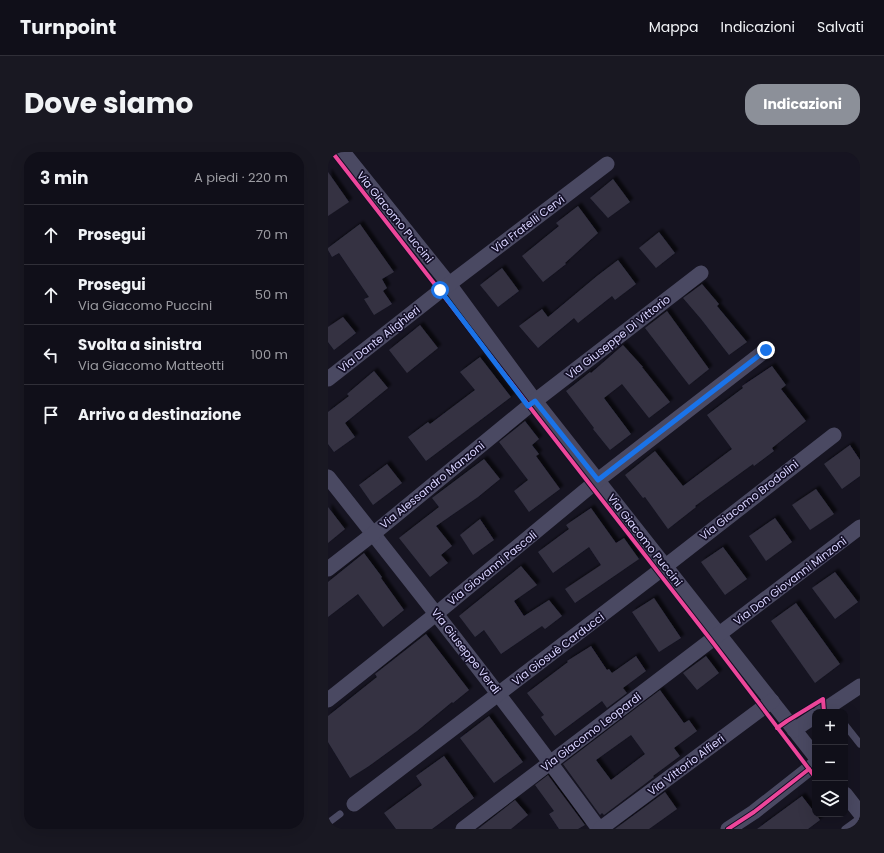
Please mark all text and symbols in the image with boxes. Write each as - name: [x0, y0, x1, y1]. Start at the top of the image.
- text: Turnpoint: [20, 14, 116, 41]
- text: Mappa: [649, 17, 699, 37]
- text: Indicazioni: [721, 17, 795, 37]
- text: Salvati: [817, 17, 864, 37]
- text: Dove siamo: [24, 84, 193, 123]
- button: Indicazioni: [745, 84, 860, 125]
- text: 3 min: [40, 166, 88, 190]
- text: A piedi · 220 m: [194, 168, 288, 187]
- street label: Via Giacomo Puccini: [353, 168, 437, 266]
- street label: Via Fratelli Cervi: [488, 191, 568, 257]
- icon: ahead: [40, 224, 62, 246]
- text: Prosegui: [78, 224, 146, 245]
- text: 70 m: [256, 225, 288, 244]
- text: Prosegui: [78, 274, 146, 295]
- route start: [431, 281, 449, 299]
- icon: ahead: [40, 284, 62, 306]
- text: 50 m: [255, 285, 288, 304]
- street label: Via Giuseppe Di Vittorio: [562, 291, 674, 383]
- text: Via Giacomo Puccini: [78, 296, 212, 315]
- street label: Via Dante Alighieri: [335, 302, 424, 376]
- text: Svolta a sinistra: [78, 334, 202, 355]
- route end: [757, 341, 775, 359]
- icon: left: [40, 344, 62, 366]
- text: 100 m: [251, 345, 288, 364]
- text: Via Giacomo Matteotti: [78, 356, 224, 375]
- icon: arrive: [40, 404, 62, 426]
- text: Arrivo a destinazione: [78, 404, 241, 425]
- street label: Via Alessandro Manzoni: [376, 437, 488, 532]
- street label: Via Giacomo Brodolini: [696, 456, 802, 544]
- street label: Via Giacomo Puccini: [604, 490, 686, 590]
- street label: Via Giovanni Pascoli: [444, 527, 540, 609]
- street label: Via Don Giovanni Minzoni: [730, 533, 850, 629]
- street label: Via Giuseppe Verdi: [428, 605, 505, 697]
- street label: Via Giosuè Carducci: [508, 609, 608, 689]
- street label: Via Giacomo Leopardi: [537, 689, 645, 775]
- map controls: [812, 709, 848, 817]
- button: +: [812, 709, 848, 745]
- street label: Via Vittorio Alfieri: [644, 731, 728, 799]
- button: −: [812, 745, 848, 781]
- button: layers: [812, 781, 848, 817]

